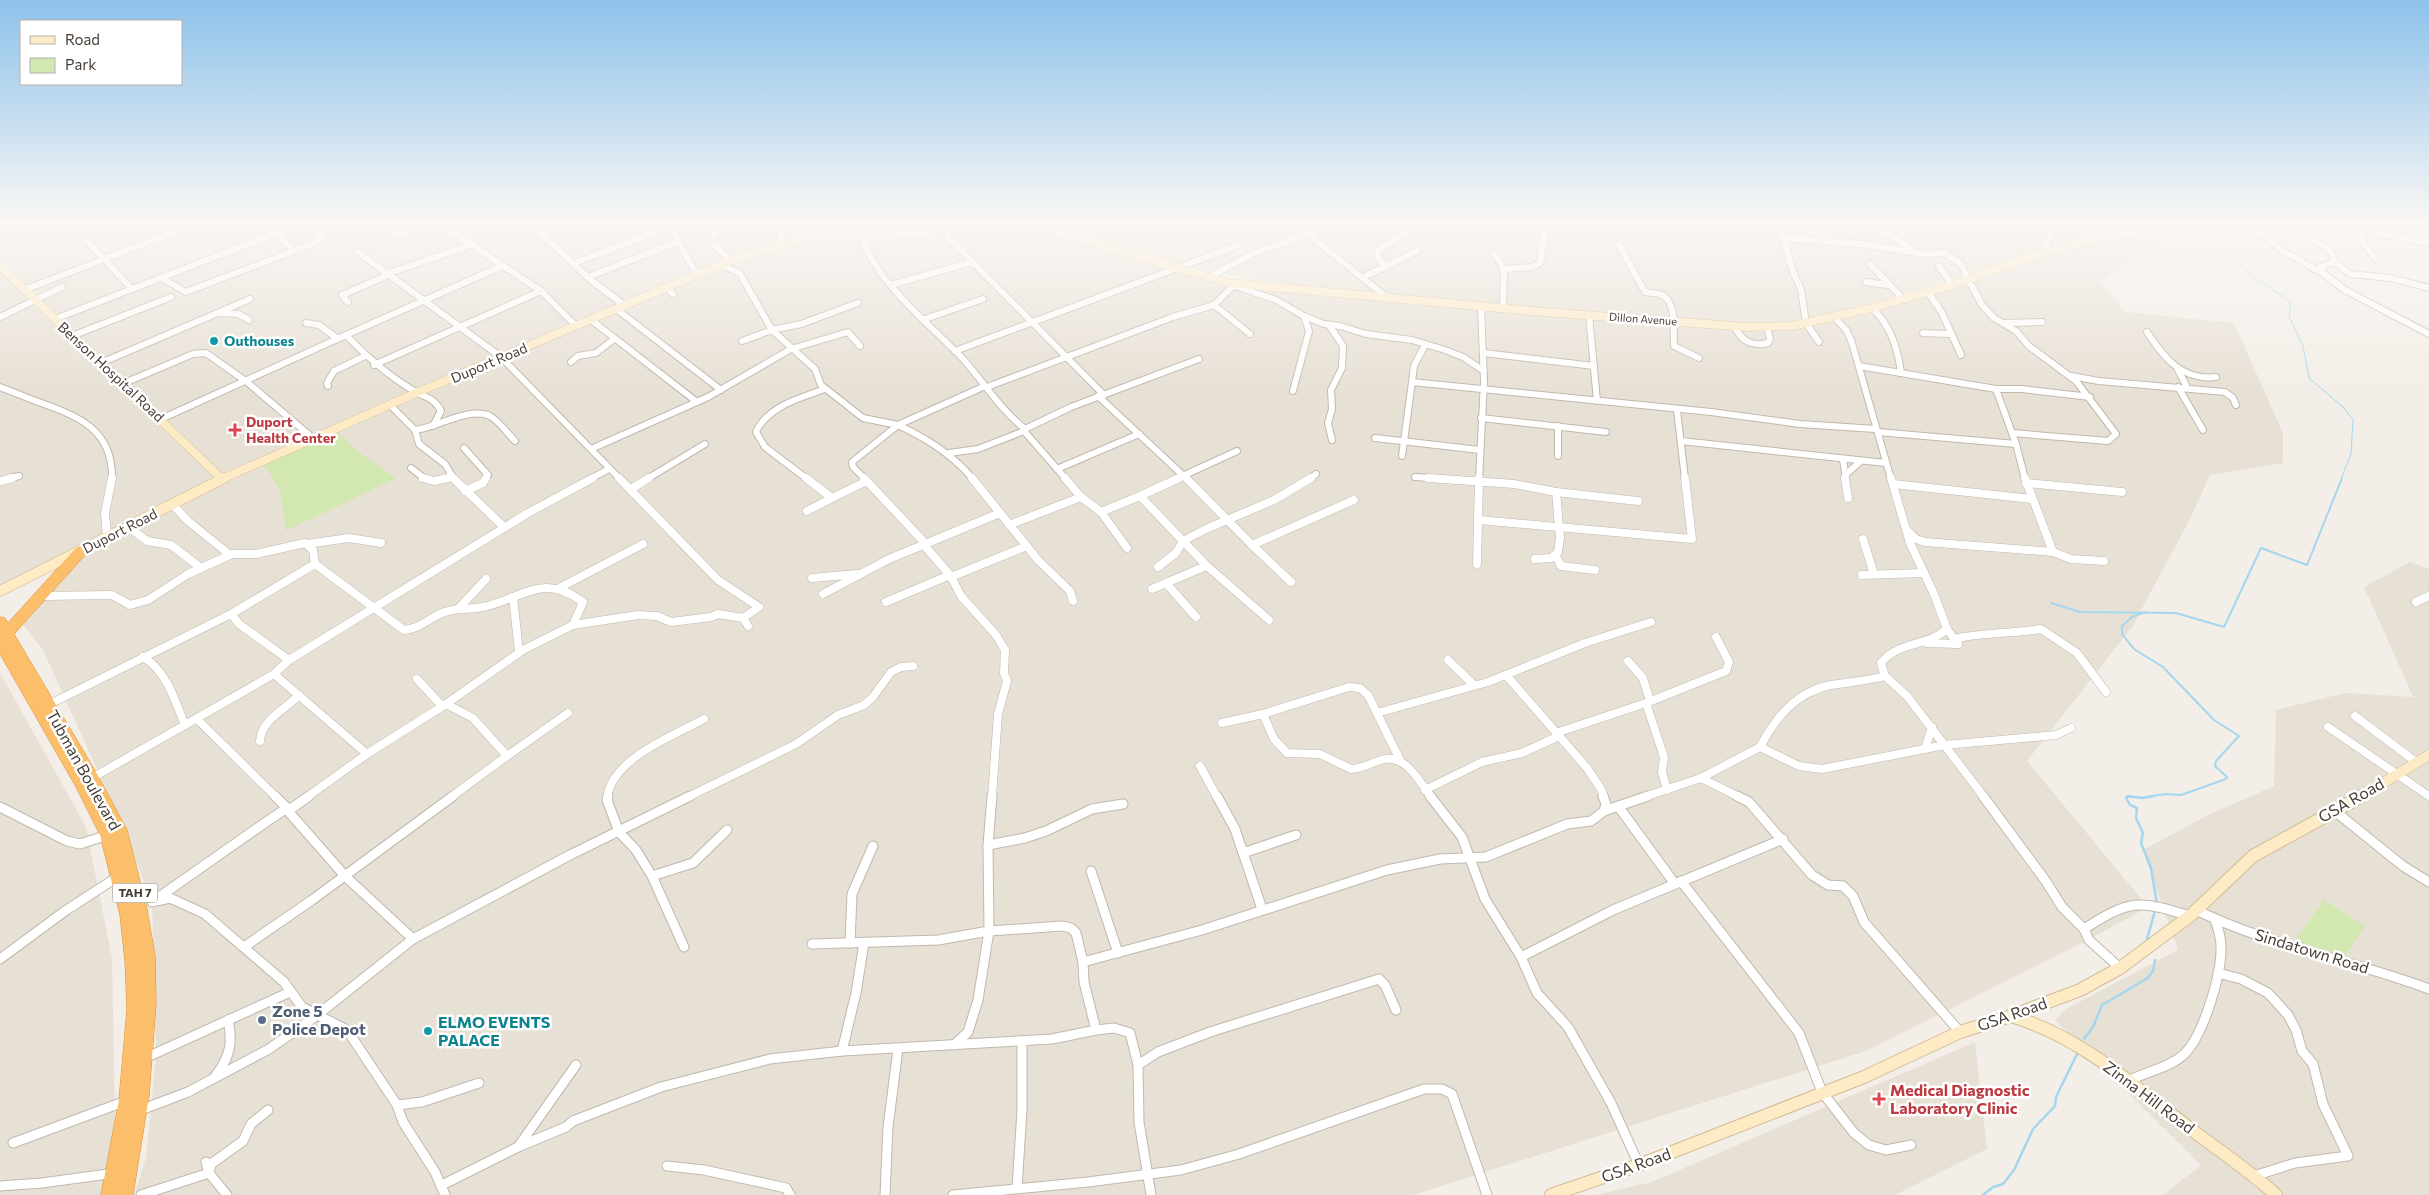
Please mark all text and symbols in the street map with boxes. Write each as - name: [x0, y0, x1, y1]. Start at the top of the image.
- legend: [20, 20, 182, 85]
- text: Road: [65, 30, 100, 48]
- text: Park: [65, 55, 96, 73]
- street label: Dillon Avenue: [1609, 310, 1678, 327]
- street label: Benson Hospital Road: [55, 318, 168, 425]
- place label: Outhouses: [224, 332, 295, 349]
- marker: Outhouses: [208, 335, 220, 347]
- street label: Duport Road: [448, 339, 530, 386]
- place label: Duport Health Center: [246, 413, 336, 446]
- marker: Duport Health Center: [228, 423, 242, 437]
- street label: Duport Road: [80, 504, 160, 557]
- street label: Tubman Boulevard: [43, 706, 125, 833]
- street label: GSA Road: [2315, 773, 2387, 826]
- road number: TAH 7: [112, 884, 158, 902]
- street label: Sindatown Road: [2253, 924, 2372, 977]
- street label: GSA Road: [1974, 993, 2049, 1034]
- place label: Zone 5 Police Depot: [272, 1001, 366, 1038]
- place label: ELMO EVENTS PALACE: [438, 1012, 551, 1049]
- marker: Zone 5 Police Depot: [256, 1014, 268, 1026]
- marker: ELMO EVENTS PALACE: [422, 1025, 434, 1037]
- street label: Zinna Hill Road: [2100, 1056, 2199, 1137]
- place label: Medical Diagnostic Laboratory Clinic: [1890, 1080, 2030, 1117]
- marker: Medical Diagnostic Laboratory Clinic: [1872, 1092, 1886, 1106]
- street label: GSA Road: [1598, 1143, 1673, 1186]

